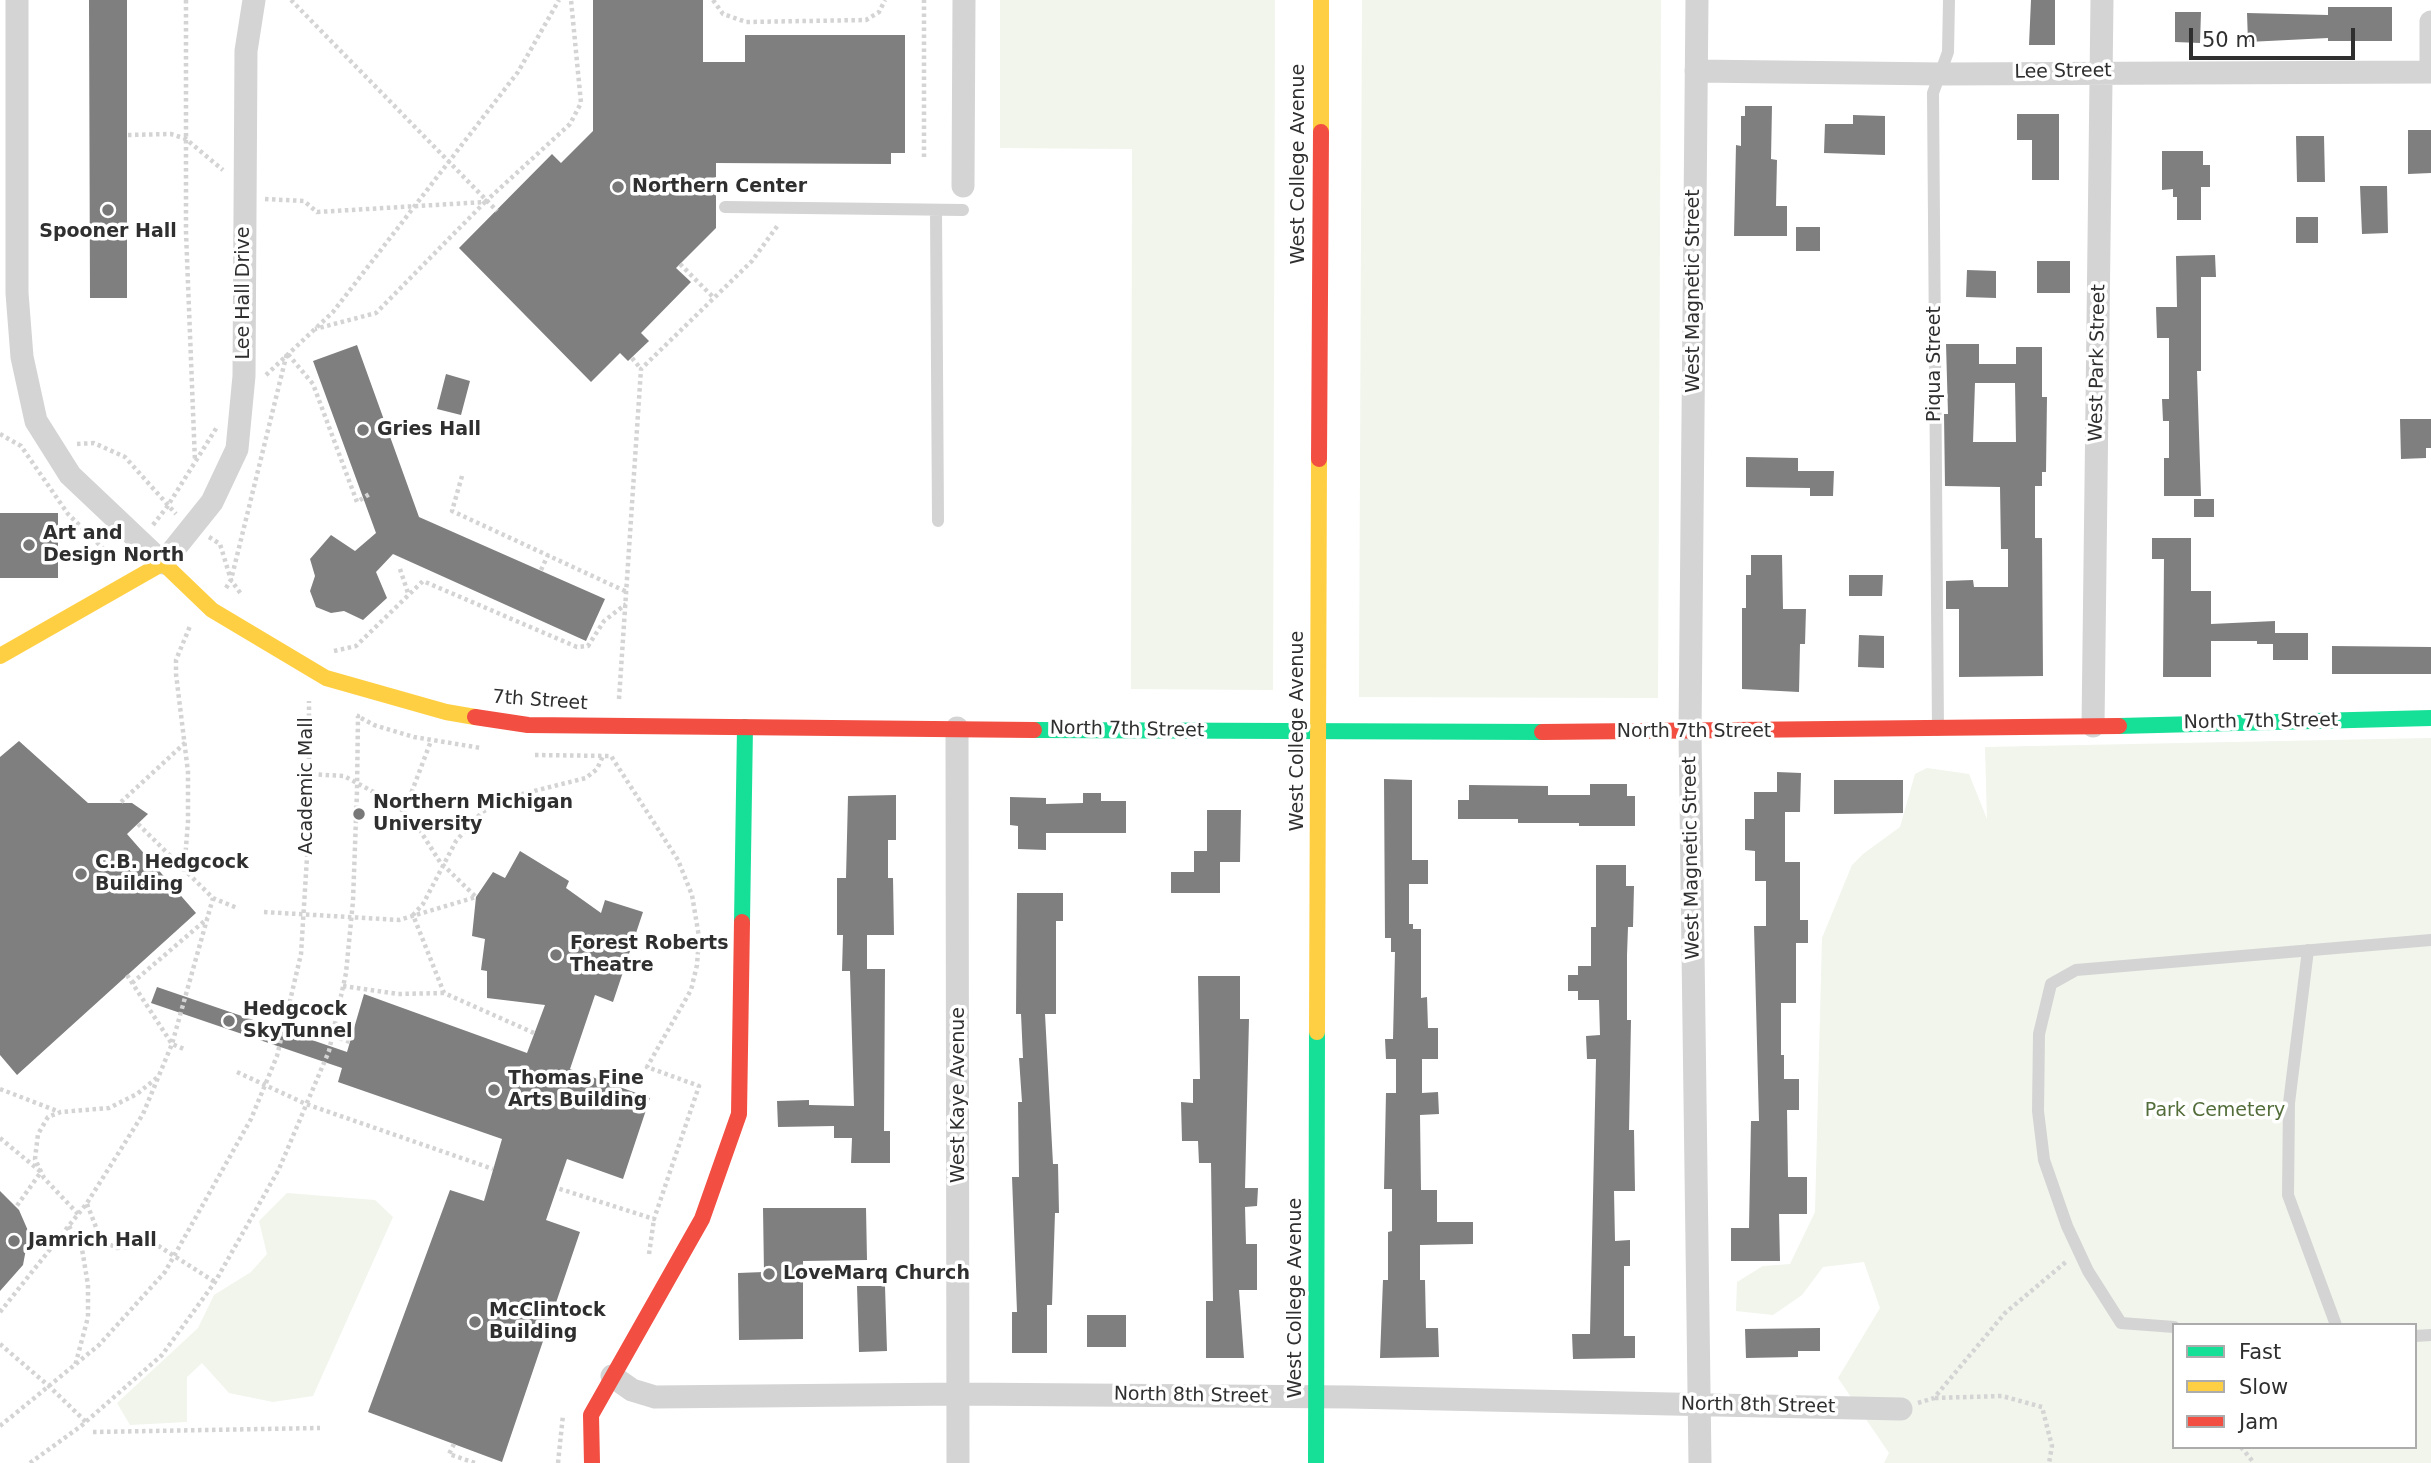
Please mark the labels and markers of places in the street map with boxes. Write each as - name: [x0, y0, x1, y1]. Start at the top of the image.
- place label: Northern Center: [632, 176, 807, 198]
- marker: Northern Center: [610, 179, 626, 195]
- marker: Spooner Hall: [100, 202, 116, 218]
- place label: Spooner Hall: [39, 221, 177, 243]
- place label: Gries Hall: [377, 419, 481, 441]
- marker: Gries Hall: [355, 422, 371, 438]
- place label: Art and Design North: [43, 523, 184, 567]
- marker: Art and Design North: [21, 537, 37, 553]
- place label: Northern Michigan University: [373, 792, 573, 836]
- marker: Northern Michigan University: [351, 806, 367, 822]
- place label: C.B. Hedgcock Building: [95, 852, 249, 896]
- marker: C.B. Hedgcock Building: [73, 866, 89, 882]
- place label: Forest Roberts Theatre: [570, 933, 728, 977]
- marker: Forest Roberts Theatre: [548, 947, 564, 963]
- place label: Hedgcock SkyTunnel: [243, 999, 353, 1043]
- marker: Hedgcock SkyTunnel: [221, 1013, 237, 1029]
- place label: Thomas Fine Arts Building: [508, 1068, 647, 1112]
- marker: Thomas Fine Arts Building: [486, 1082, 502, 1098]
- place label: Jamrich Hall: [28, 1230, 157, 1252]
- marker: Jamrich Hall: [6, 1233, 22, 1249]
- place label: LoveMarq Church: [783, 1263, 970, 1285]
- marker: LoveMarq Church: [761, 1266, 777, 1282]
- place label: McClintock Building: [489, 1300, 606, 1344]
- marker: McClintock Building: [467, 1314, 483, 1330]

